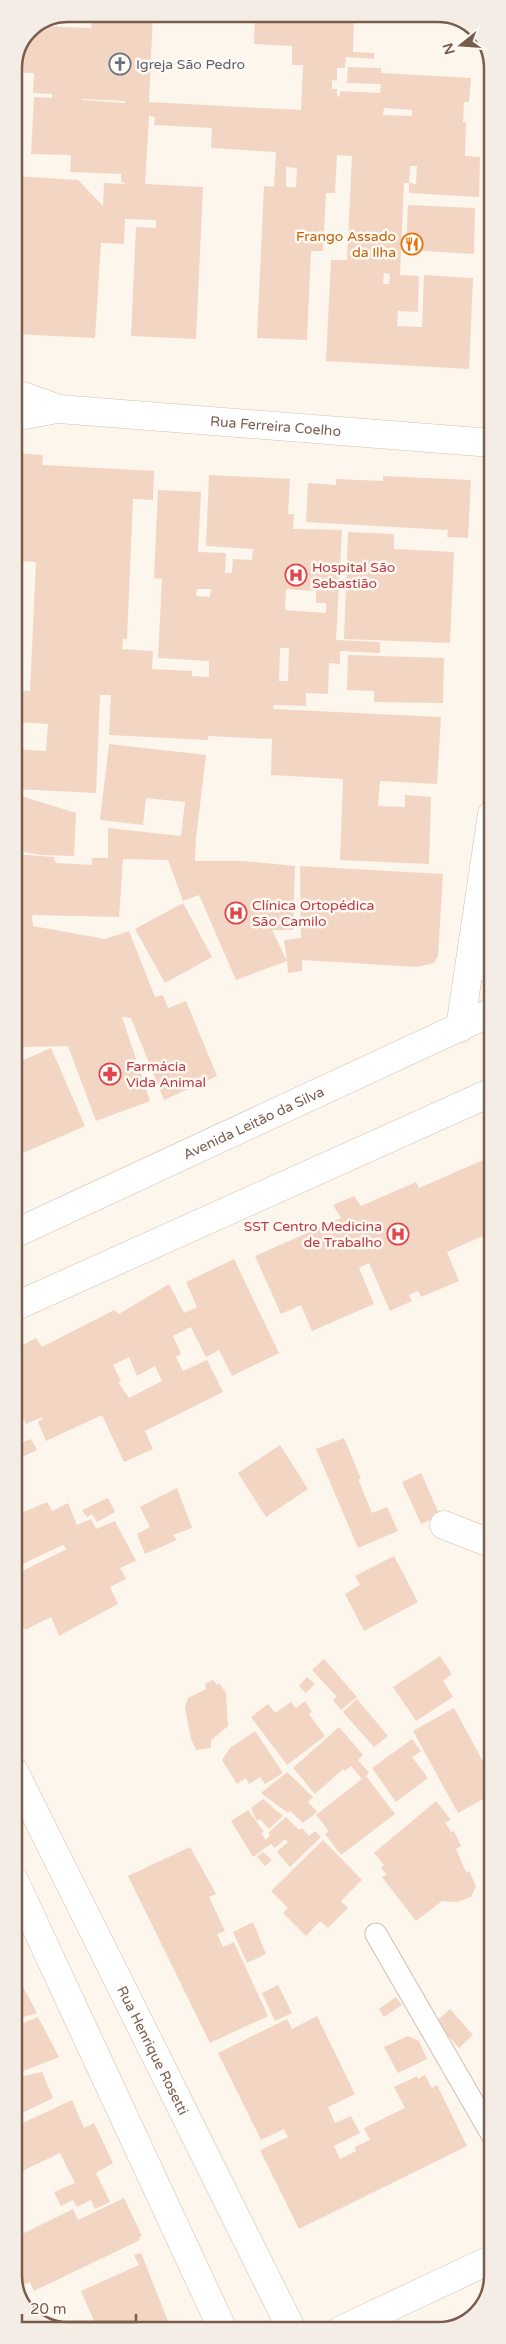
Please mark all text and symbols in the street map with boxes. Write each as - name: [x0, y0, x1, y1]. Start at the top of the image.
- north arrow: [436, 20, 486, 70]
- text: N: [439, 41, 459, 57]
- church icon: Igreja São Pedro: [108, 52, 132, 76]
- place label: Igreja São Pedro: [136, 56, 245, 73]
- place label: Frango Assado da Ilha: [296, 228, 396, 261]
- restaurant icon: Frango Assado da Ilha: [400, 232, 424, 256]
- street label: Rua Ferreira Coelho: [209, 413, 342, 440]
- place label: Hospital São Sebastião: [312, 559, 395, 592]
- hospital icon: Hospital São Sebastião: [284, 563, 308, 587]
- place label: Clínica Ortopédica São Camilo: [252, 897, 374, 930]
- hospital icon: Clínica Ortopédica São Camilo: [224, 901, 248, 925]
- place label: Farmácia Vida Animal: [126, 1058, 206, 1091]
- pharmacy icon: Farmácia Vida Animal: [98, 1062, 122, 1086]
- street label: Avenida Leitão da Silva: [180, 1083, 327, 1163]
- place label: SST Centro Medicina de Trabalho: [244, 1218, 382, 1251]
- hospital icon: SST Centro Medicina de Trabalho: [386, 1222, 410, 1246]
- street label: Rua Henrique Rosetti: [113, 1983, 192, 2118]
- scale bar: [22, 2292, 136, 2324]
- text: 20 m: [30, 2300, 67, 2318]

